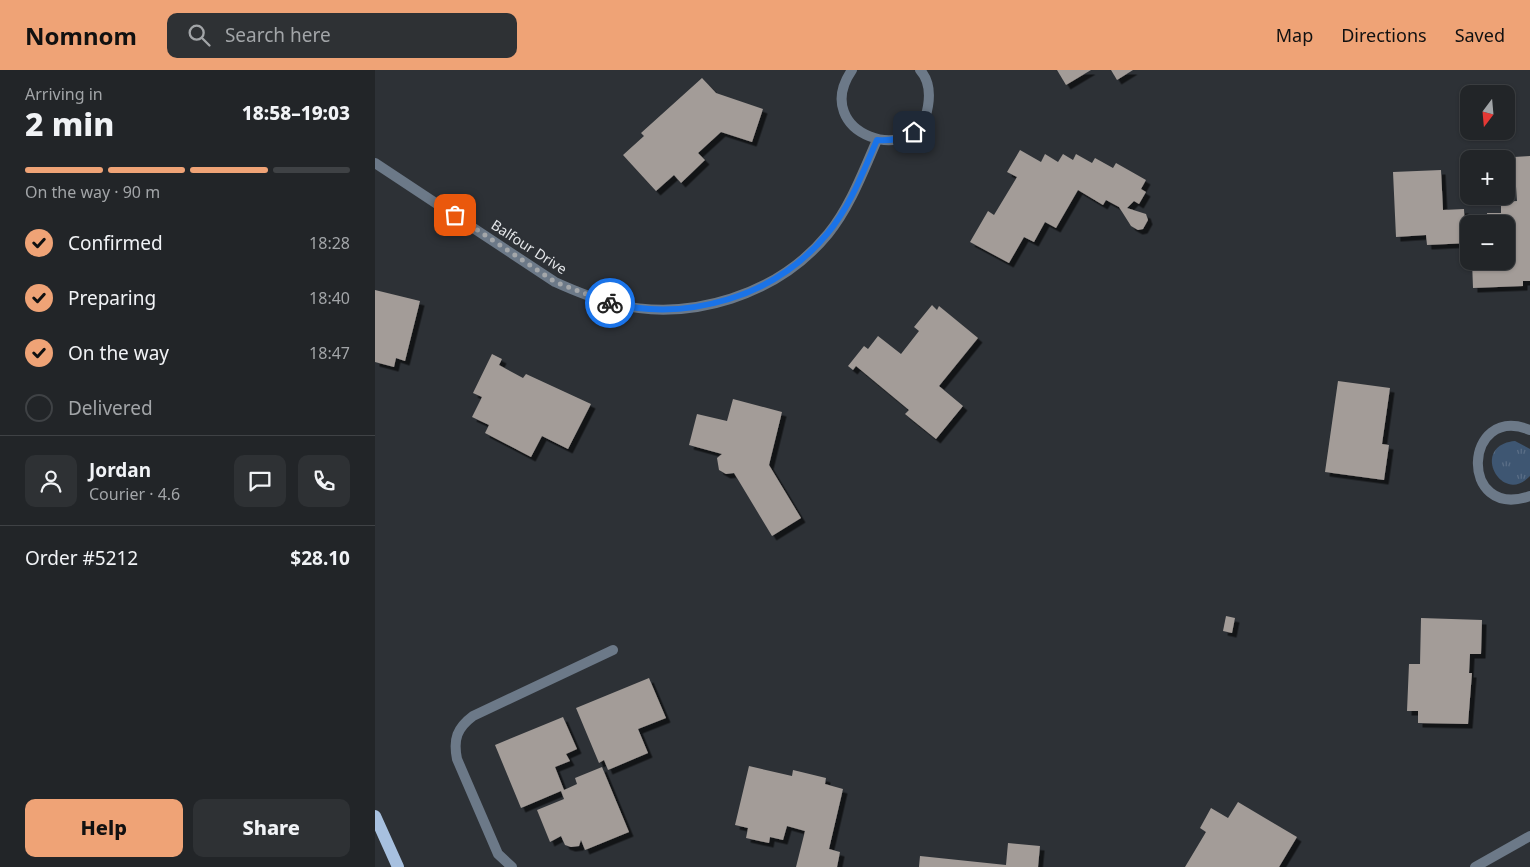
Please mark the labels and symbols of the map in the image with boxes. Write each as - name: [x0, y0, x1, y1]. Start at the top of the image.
- north arrow: [1460, 85, 1515, 140]
- pin: [893, 111, 935, 153]
- pin: [434, 194, 476, 236]
- street label: Balfour Drive: [488, 215, 571, 278]
- courier: [585, 278, 635, 328]

